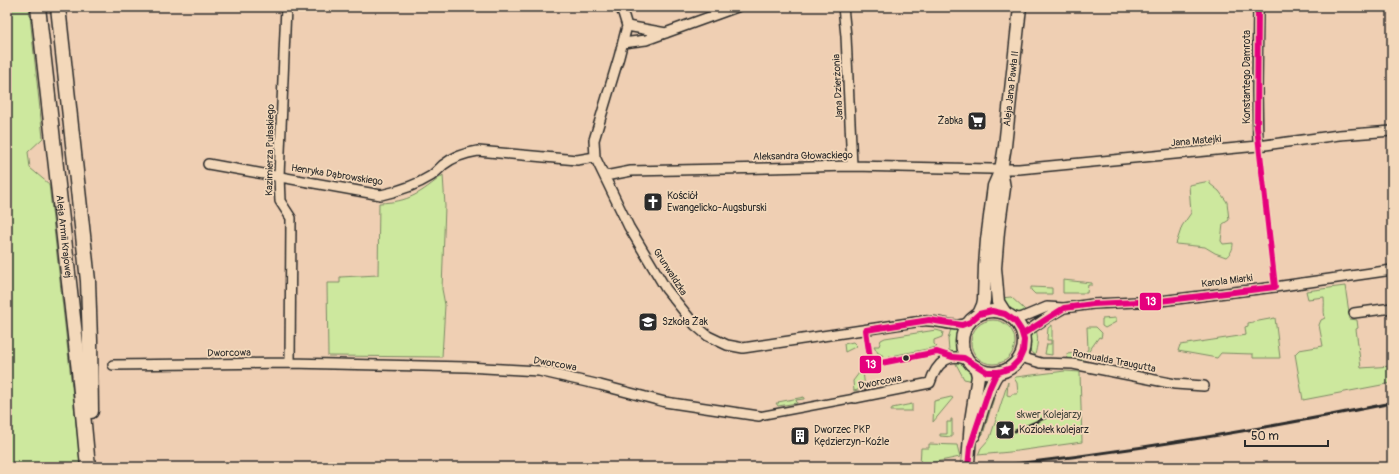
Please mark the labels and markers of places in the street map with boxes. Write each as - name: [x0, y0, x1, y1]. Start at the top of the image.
- supermarket icon: Żabka: [966, 110, 988, 132]
- place label: Żabka: [938, 115, 963, 127]
- place label: Kościół Ewangelicko-Augsburski: [667, 190, 767, 214]
- church icon: Kościół Ewangelicko-Augsburski: [642, 191, 664, 213]
- school or university icon: Szkoła Żak: [637, 311, 659, 333]
- place label: Szkoła Żak: [662, 316, 709, 328]
- unlabelled marker: [901, 353, 911, 363]
- place icon: Koziołek kolejarz: [994, 419, 1016, 441]
- place label: Dworzec PKP Kędzierzyn-Koźle: [814, 424, 889, 448]
- place label: Koziołek kolejarz: [1019, 424, 1089, 436]
- building icon: Dworzec PKP Kędzierzyn-Koźle: [789, 425, 811, 447]

